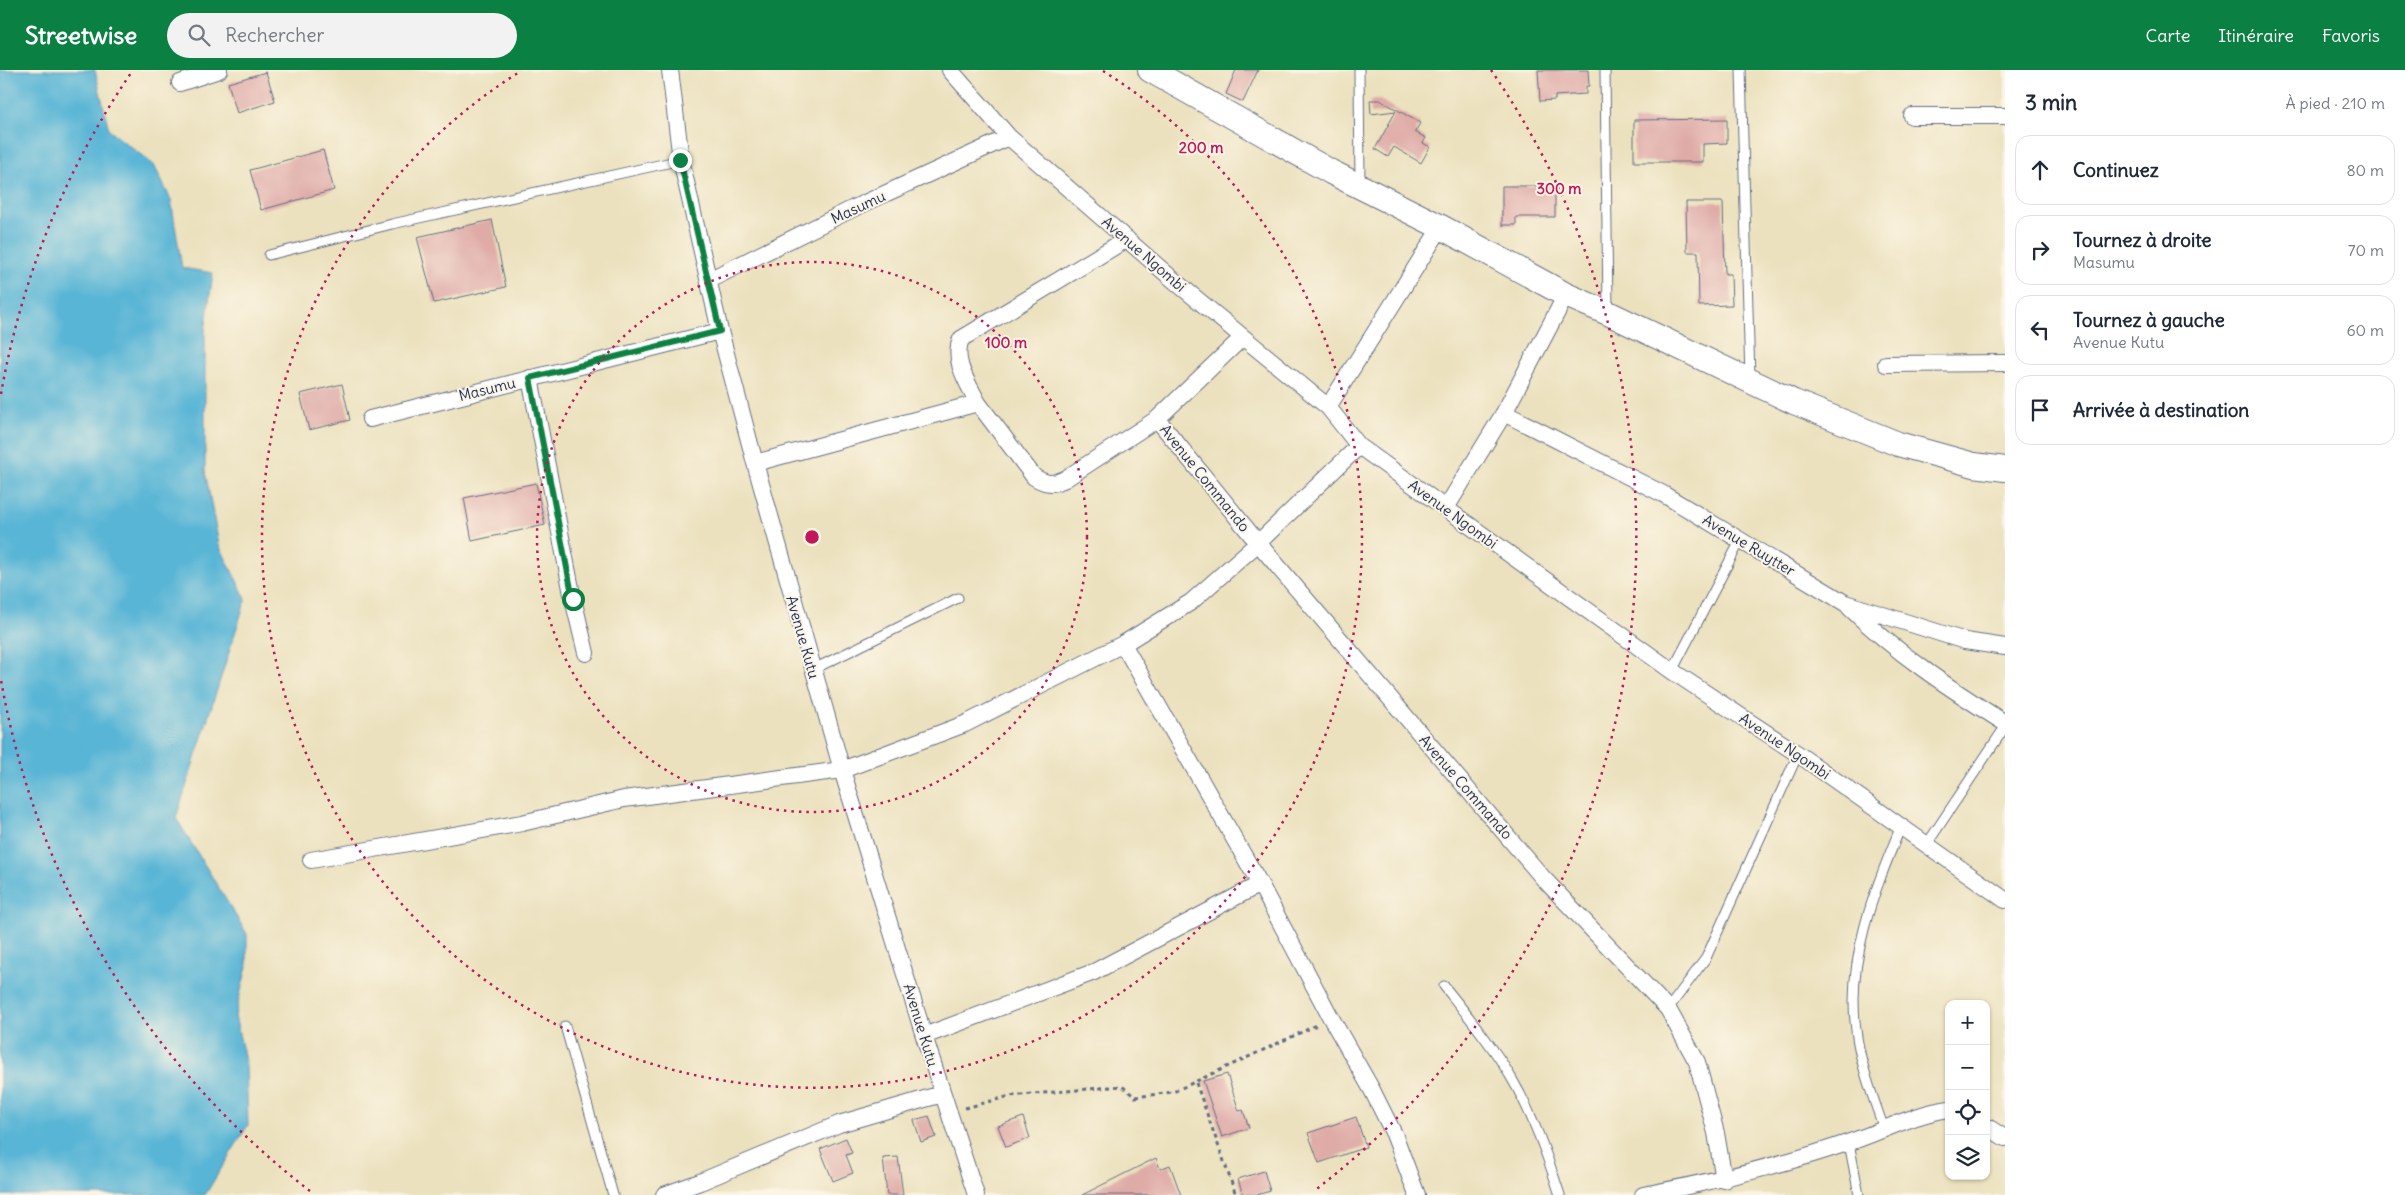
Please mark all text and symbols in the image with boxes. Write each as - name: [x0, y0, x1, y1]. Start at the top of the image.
- search box: [167, 13, 517, 58]
- text: Streetwise: [25, 20, 137, 50]
- icon: search: [185, 21, 213, 49]
- text: Rechercher: [225, 23, 324, 47]
- text: Carte: [2145, 24, 2190, 47]
- text: Itinéraire: [2218, 24, 2294, 47]
- text: Favoris: [2322, 24, 2380, 47]
- text: 3 min: [2025, 89, 2077, 116]
- text: À pied · 210 m: [2286, 93, 2385, 113]
- text: 200 m: [1179, 138, 1223, 157]
- route end: [669, 149, 692, 172]
- icon: ahead: [2026, 156, 2054, 184]
- text: Continuez: [2073, 158, 2159, 182]
- text: 80 m: [2346, 160, 2384, 180]
- text: 300 m: [1537, 179, 1582, 198]
- street label: Masumu: [828, 186, 889, 228]
- street label: Avenue Ngombi: [1098, 212, 1190, 296]
- text: Tournez à droite: [2073, 228, 2212, 252]
- icon: right: [2026, 236, 2054, 264]
- text: 70 m: [2348, 240, 2384, 260]
- text: Masumu: [2073, 252, 2135, 272]
- text: Tournez à gauche: [2073, 308, 2225, 332]
- icon: left: [2026, 316, 2054, 344]
- text: 60 m: [2346, 320, 2384, 340]
- text: Avenue Kutu: [2073, 332, 2164, 352]
- text: 100 m: [985, 333, 1027, 352]
- street label: Masumu: [457, 373, 518, 405]
- icon: arrive: [2026, 396, 2054, 424]
- text: Arrivée à destination: [2073, 398, 2249, 422]
- street label: Avenue Commando: [1156, 420, 1254, 536]
- street label: Avenue Ngombi: [1405, 475, 1501, 553]
- street label: Avenue Ruytter: [1699, 510, 1799, 580]
- centre of rings: [803, 528, 821, 546]
- route start: [562, 588, 585, 611]
- street label: Avenue Kutu: [782, 593, 824, 681]
- street label: Avenue Ngombi: [1736, 709, 1834, 783]
- street label: Avenue Commando: [1415, 731, 1517, 843]
- street label: Avenue Kutu: [899, 981, 943, 1069]
- map controls: [1945, 1000, 1990, 1180]
- button: +: [1945, 1000, 1990, 1045]
- button: −: [1945, 1045, 1990, 1090]
- button: locate: [1945, 1090, 1990, 1135]
- button: layers: [1945, 1135, 1990, 1180]

